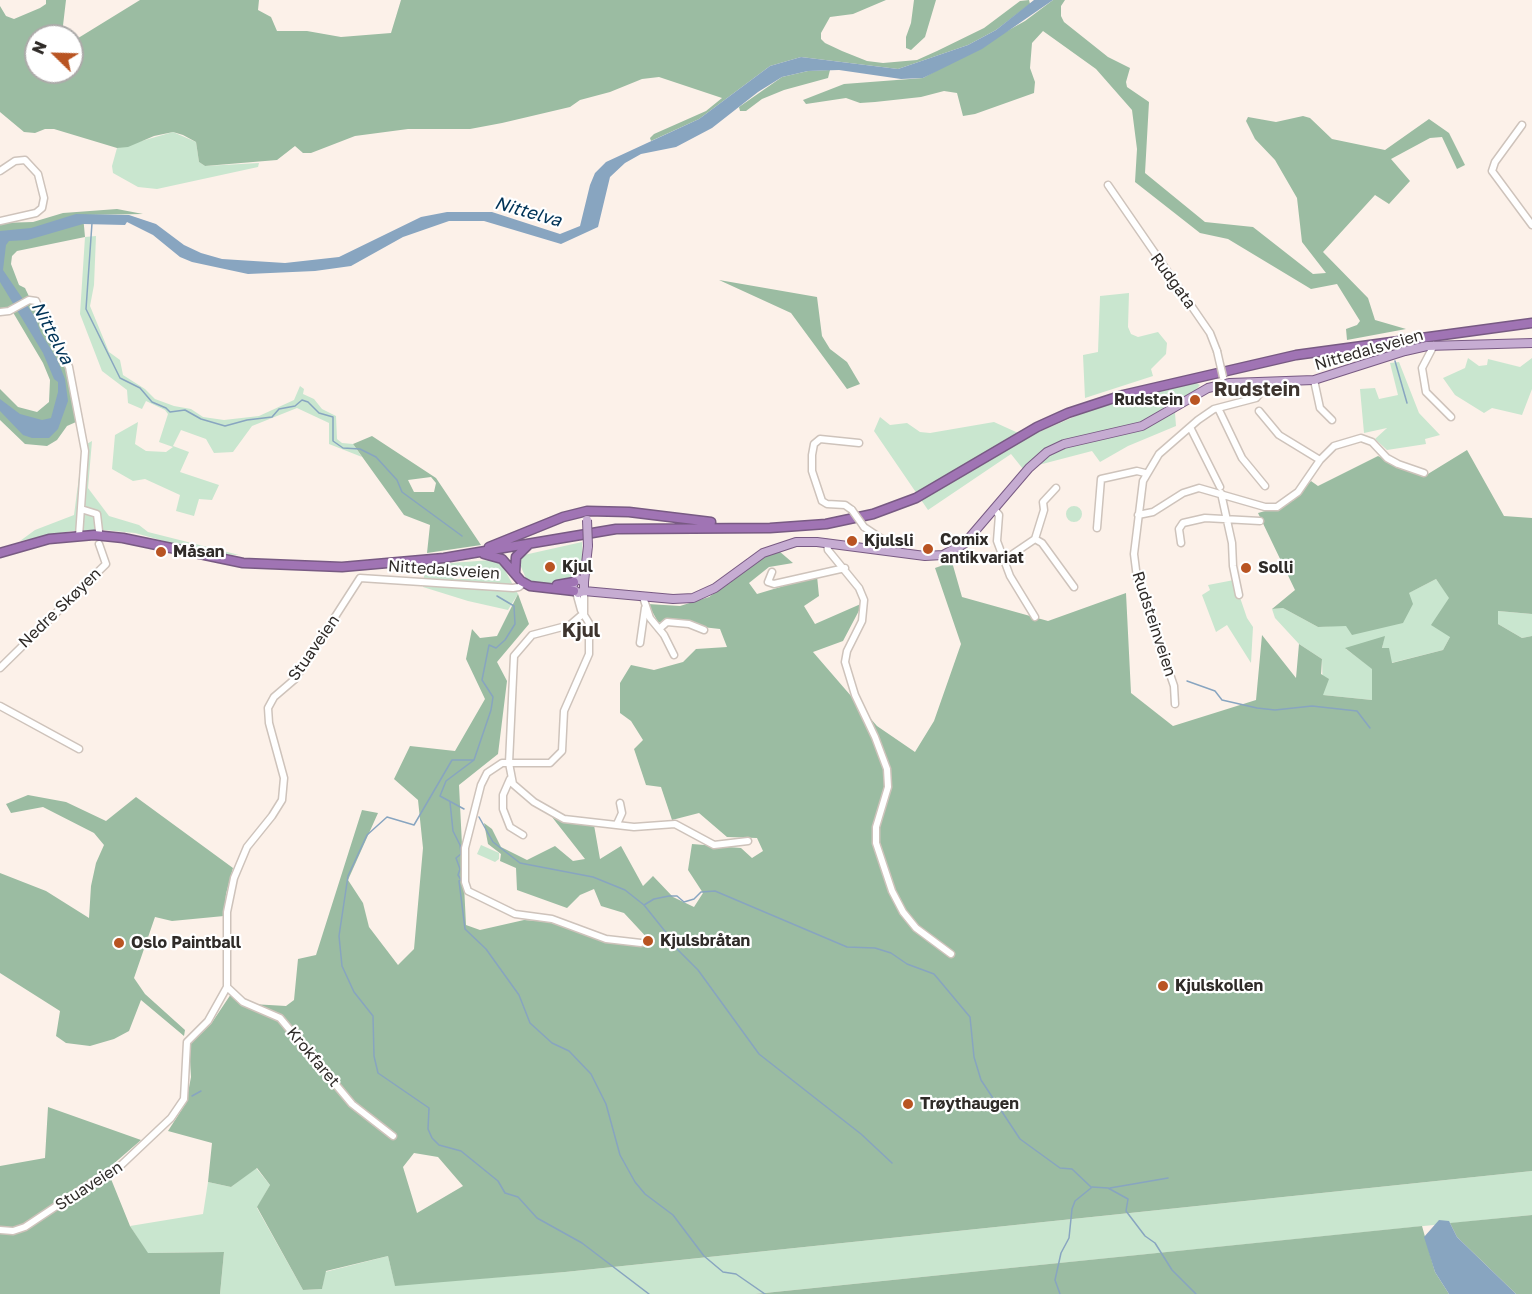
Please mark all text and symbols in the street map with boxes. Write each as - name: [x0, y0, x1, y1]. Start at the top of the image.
- north arrow: [24, 24, 84, 84]
- text: N: [28, 38, 51, 57]
- water label: Nittelva: [492, 192, 564, 232]
- street label: Rudgata: [1146, 249, 1200, 313]
- water label: Nittelva: [26, 298, 78, 368]
- street label: Nittedalsveien: [1312, 325, 1426, 375]
- district label: Rudstein: [1214, 378, 1300, 402]
- place label: Rudstein: [1114, 390, 1183, 410]
- marker: Rudstein: [1188, 393, 1202, 407]
- place label: Comix antikvariat: [940, 530, 1024, 568]
- place label: Kjulsli: [864, 531, 914, 551]
- marker: Kjulsli: [845, 534, 859, 548]
- place label: Måsan: [173, 542, 224, 562]
- marker: Comix antikvariat: [921, 542, 935, 556]
- marker: Måsan: [154, 545, 168, 559]
- street label: Nittedalsveien: [387, 557, 501, 583]
- place label: Kjul: [562, 557, 593, 577]
- place label: Solli: [1258, 558, 1293, 578]
- marker: Kjul: [543, 560, 557, 574]
- marker: Solli: [1239, 561, 1253, 575]
- street label: Nedre Skøyen: [15, 564, 105, 652]
- street label: Rudsteinveien: [1128, 569, 1180, 679]
- street label: Stuaveien: [284, 611, 344, 685]
- district label: Kjul: [562, 619, 600, 643]
- place label: Kjulsbråtan: [660, 931, 750, 951]
- place label: Oslo Paintball: [131, 933, 241, 953]
- marker: Kjulsbråtan: [641, 934, 655, 948]
- marker: Oslo Paintball: [112, 936, 126, 950]
- place label: Kjulskollen: [1175, 976, 1263, 996]
- marker: Kjulskollen: [1156, 979, 1170, 993]
- street label: Krokfaret: [282, 1023, 344, 1091]
- place label: Trøythaugen: [920, 1094, 1019, 1114]
- marker: Trøythaugen: [901, 1097, 915, 1111]
- street label: Stuaveien: [52, 1157, 126, 1215]

